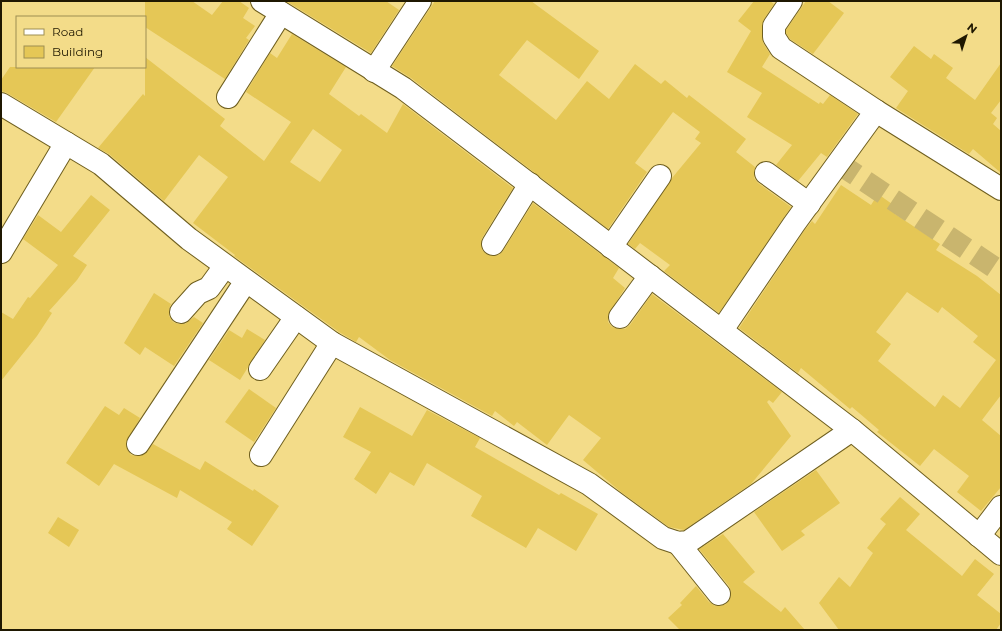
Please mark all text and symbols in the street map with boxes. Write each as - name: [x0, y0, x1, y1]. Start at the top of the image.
- legend: [16, 16, 146, 68]
- north arrow: [946, 16, 986, 56]
- text: N: [964, 20, 980, 36]
- text: Road: [52, 24, 83, 39]
- text: Building: [52, 44, 103, 59]

